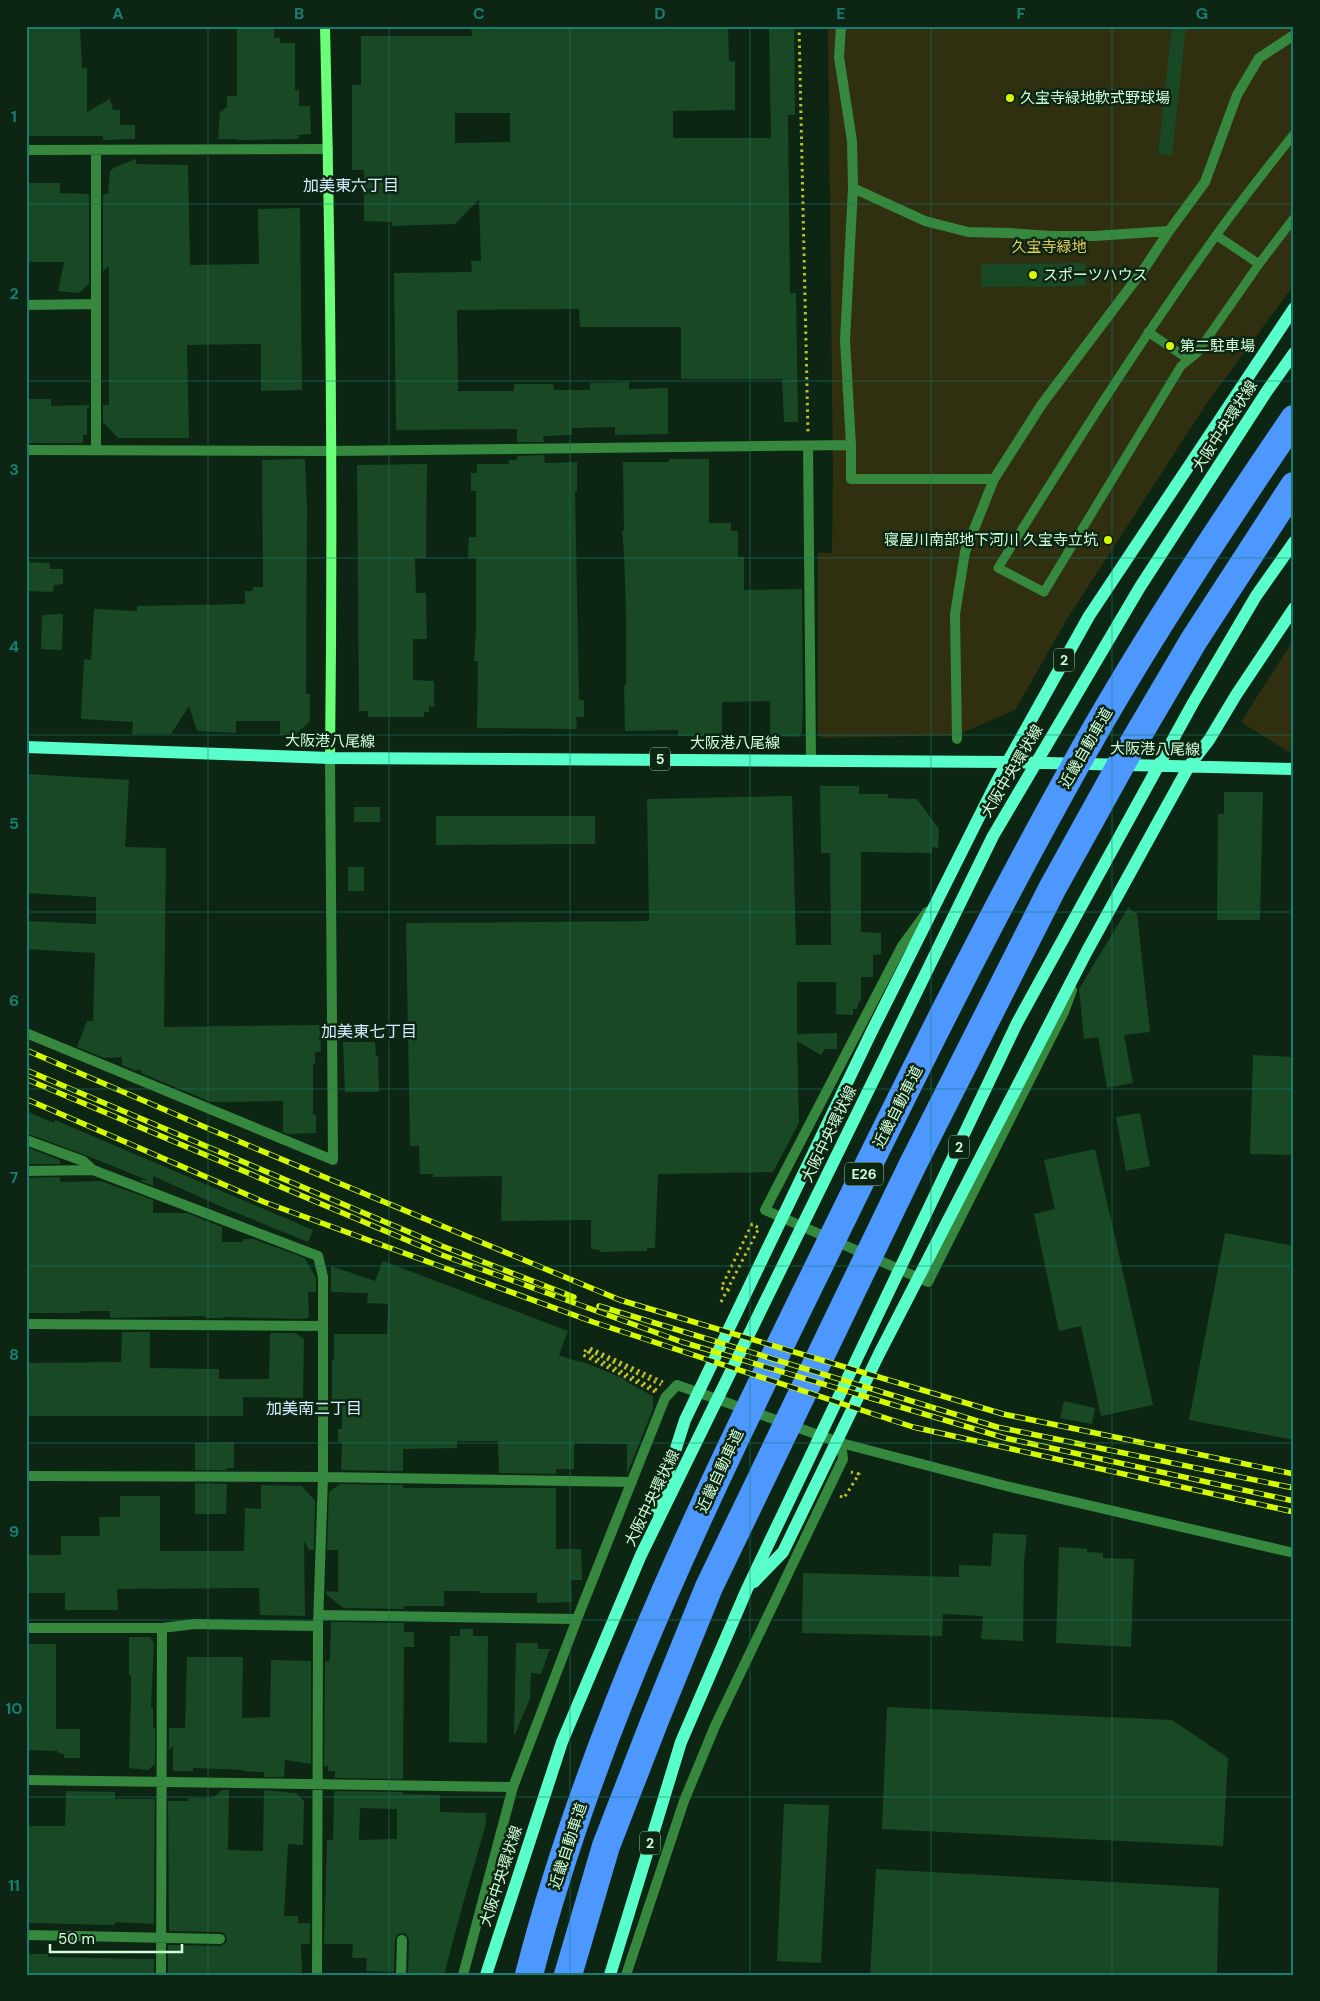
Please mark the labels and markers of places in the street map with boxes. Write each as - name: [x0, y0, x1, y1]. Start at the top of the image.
- place label: 久宝寺緑地軟式野球場: [1020, 88, 1170, 108]
- marker: 久宝寺緑地軟式野球場: [1004, 92, 1016, 104]
- place label: スポーツハウス: [1043, 265, 1148, 285]
- marker: スポーツハウス: [1027, 269, 1039, 281]
- place label: 第二駐車場: [1180, 336, 1255, 356]
- marker: 第二駐車場: [1164, 340, 1176, 352]
- place label: 寝屋川南部地下河川 久宝寺立坑: [884, 530, 1098, 550]
- marker: 寝屋川南部地下河川 久宝寺立坑: [1102, 534, 1114, 546]

